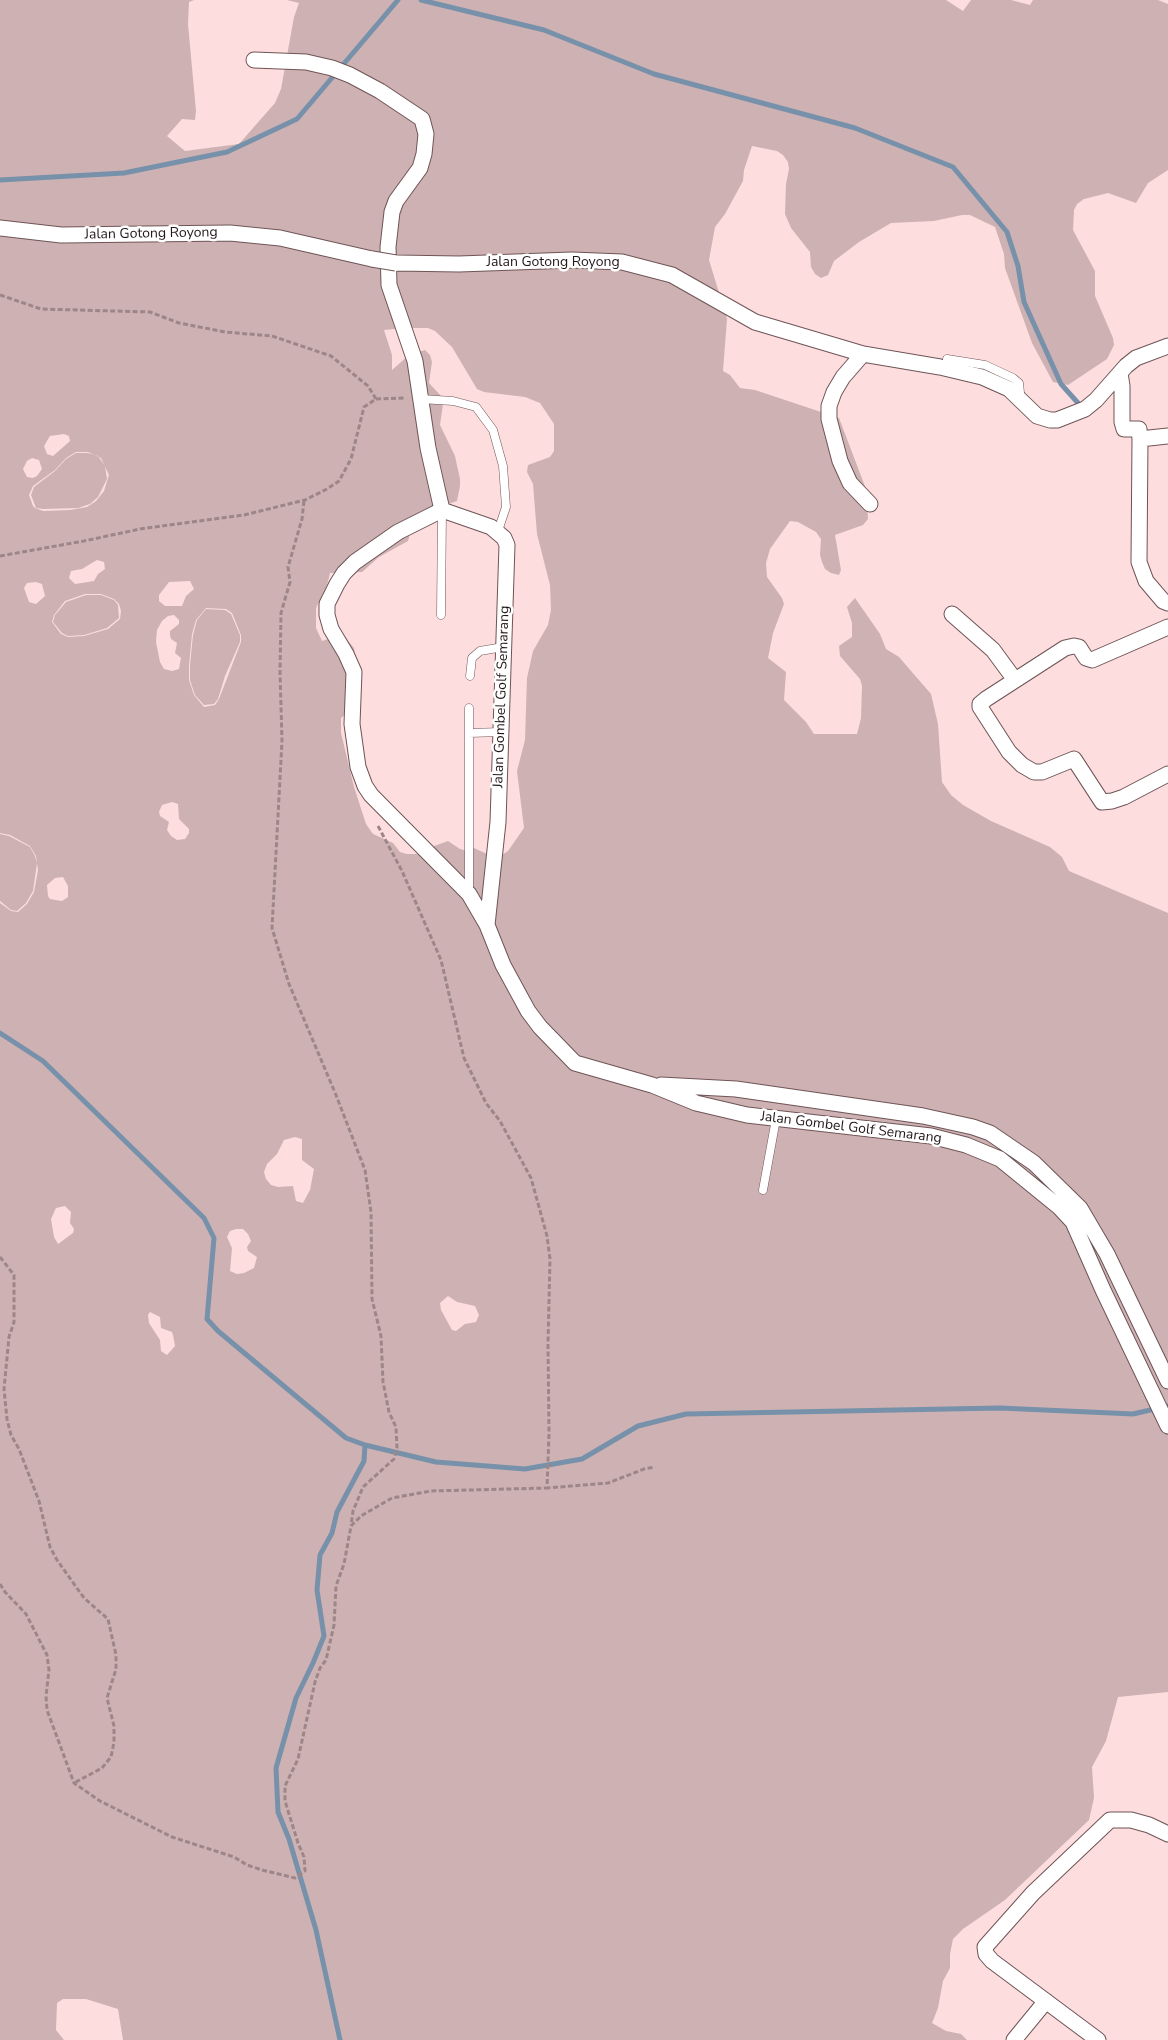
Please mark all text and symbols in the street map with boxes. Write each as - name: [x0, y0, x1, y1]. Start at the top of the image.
- street label: Jalan Gotong Royong: [84, 224, 218, 244]
- street label: Jalan Gotong Royong: [486, 255, 620, 271]
- street label: Jalan Gombel Golf Semarang: [490, 605, 514, 789]
- street label: Jalan Gombel Golf Semarang: [759, 1109, 943, 1147]

